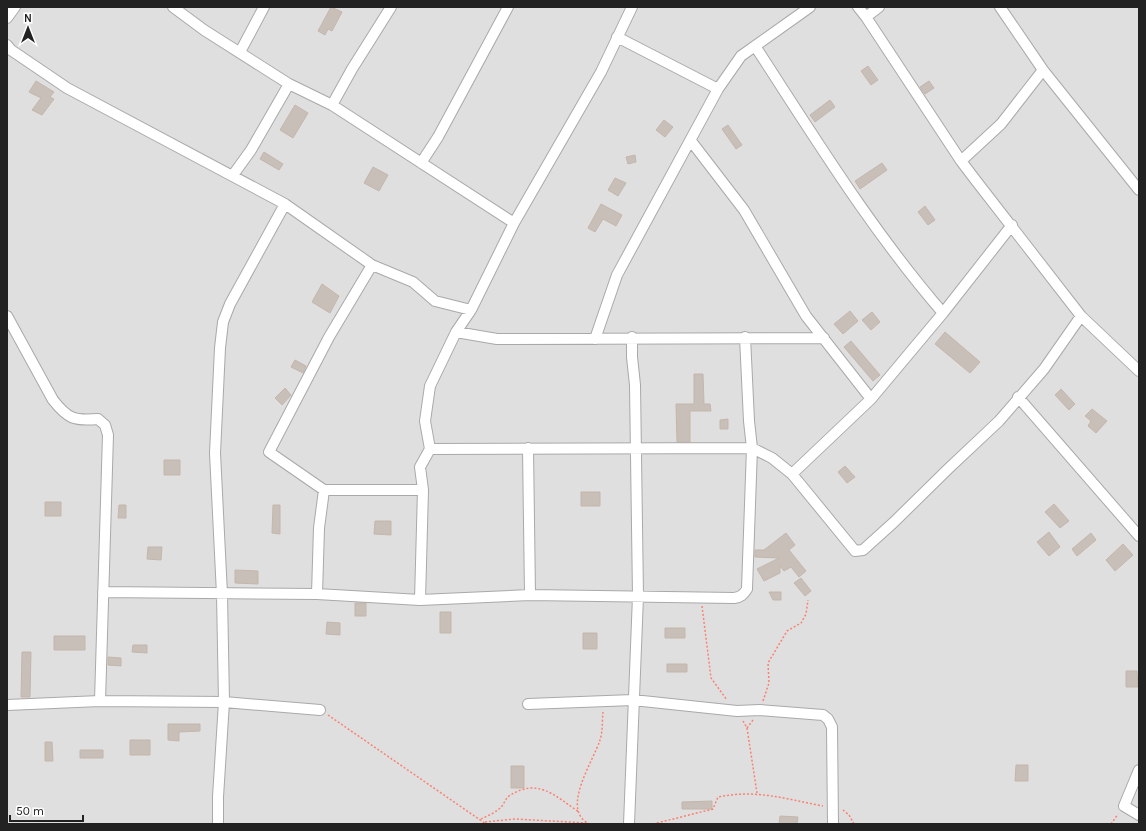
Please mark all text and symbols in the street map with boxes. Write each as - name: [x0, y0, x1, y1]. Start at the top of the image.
- north arrow: [8, 8, 48, 48]
- text: N: [24, 12, 32, 25]
- scale bar: [10, 797, 83, 823]
- text: 50 m: [16, 804, 44, 818]

